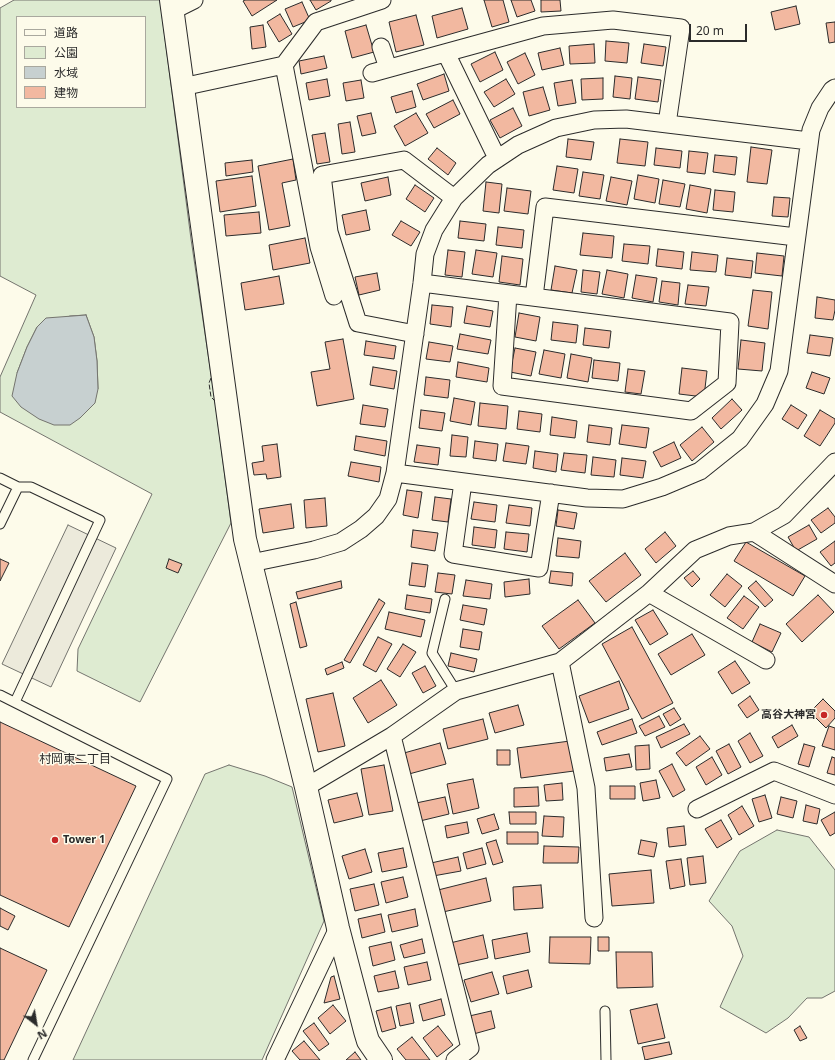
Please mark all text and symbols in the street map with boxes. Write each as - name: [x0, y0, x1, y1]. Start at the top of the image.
- legend: [16, 16, 146, 108]
- scale bar: [691, 16, 749, 42]
- text: 20 m: [696, 22, 724, 39]
- text: 道路: [54, 24, 78, 41]
- text: 公園: [54, 44, 78, 61]
- text: 水域: [54, 64, 78, 81]
- text: 建物: [54, 84, 78, 101]
- place label: 高谷大神宮: [761, 708, 816, 722]
- marker: 高谷大神宮: [819, 710, 829, 720]
- district label: 村岡東二丁目: [39, 753, 111, 767]
- place label: Tower 1: [63, 833, 105, 847]
- marker: Tower 1: [50, 835, 60, 845]
- north arrow: [16, 1004, 56, 1044]
- text: N: [35, 1026, 50, 1043]

